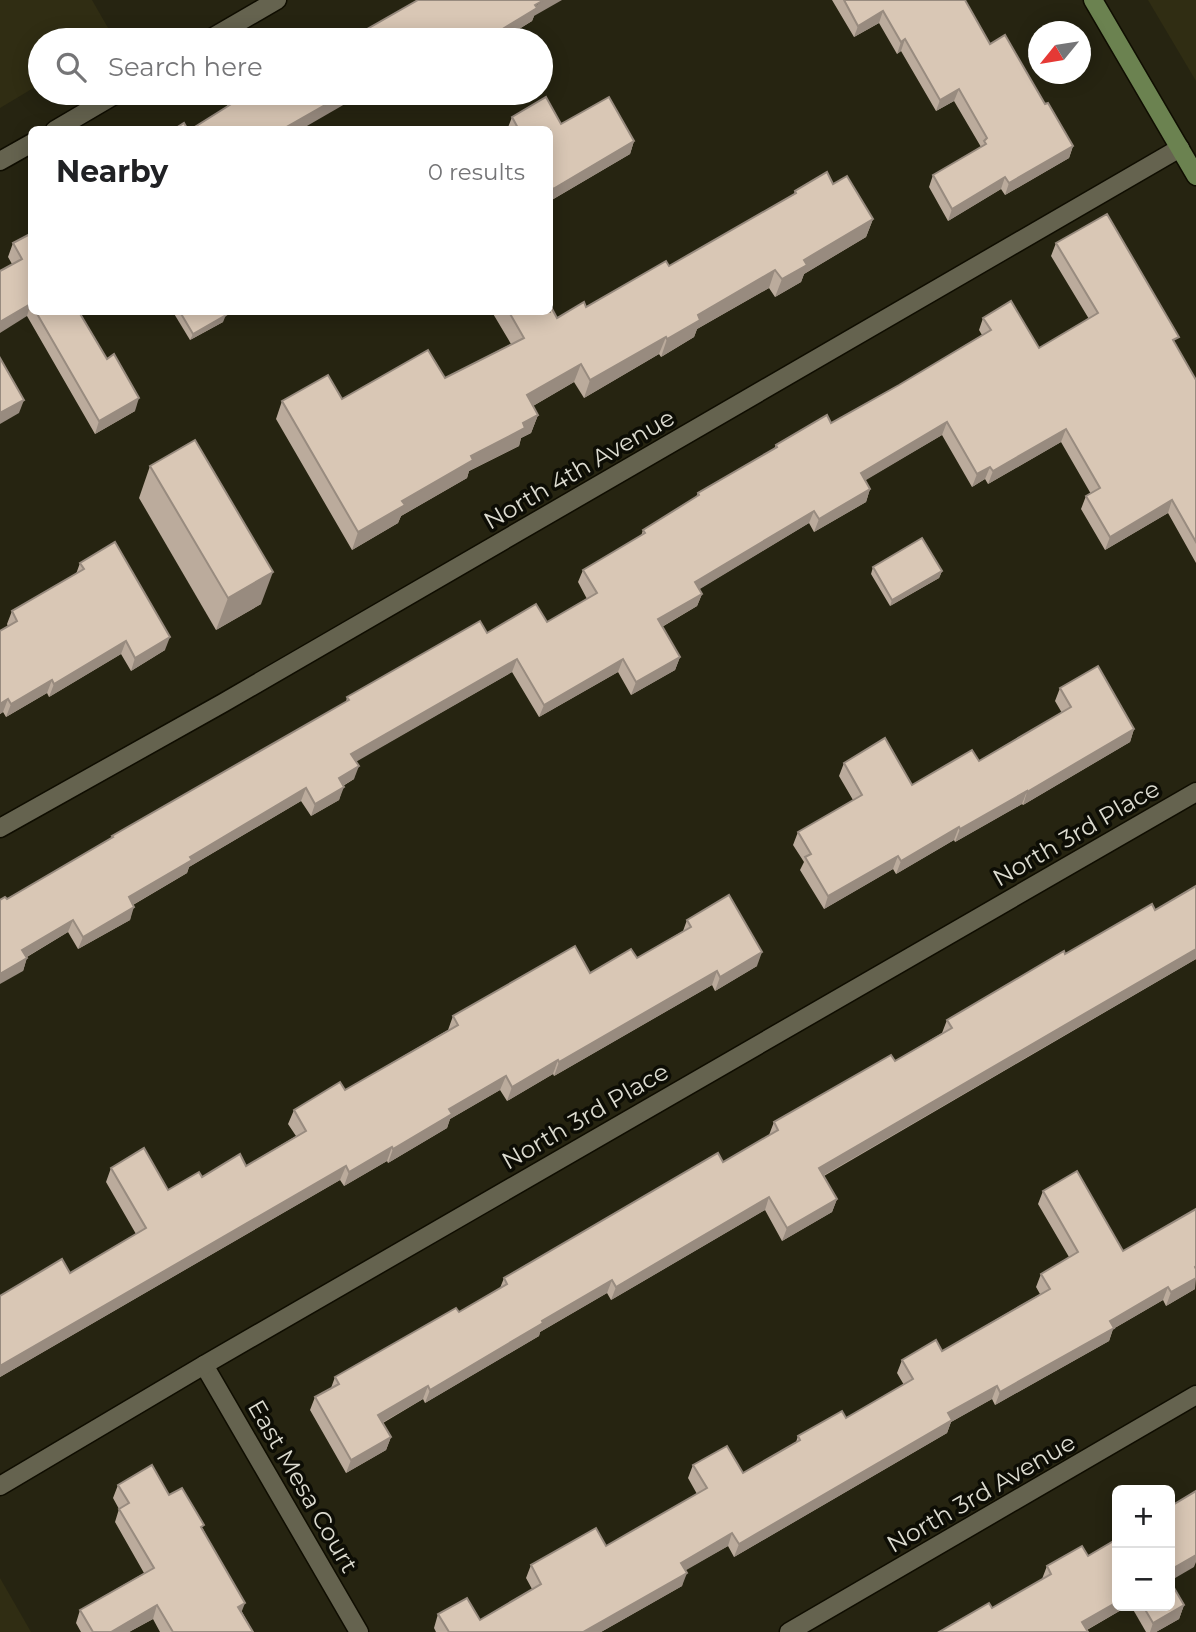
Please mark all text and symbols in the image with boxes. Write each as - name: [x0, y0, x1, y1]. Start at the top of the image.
- north arrow: [1028, 21, 1091, 84]
- search box: [28, 28, 553, 105]
- icon: search: [52, 48, 90, 86]
- text: Search here: [108, 51, 263, 83]
- text: Nearby: [56, 153, 168, 190]
- text: 0 results: [428, 158, 525, 186]
- street label: North 4th Avenue: [478, 403, 680, 535]
- street label: North 3rd Place: [987, 773, 1165, 893]
- street label: North 3rd Place: [496, 1056, 674, 1176]
- street label: East Mesa Court: [242, 1394, 364, 1578]
- street label: North 3rd Avenue: [882, 1427, 1080, 1559]
- map controls: [1112, 1485, 1175, 1611]
- button: +: [1112, 1485, 1175, 1548]
- button: −: [1112, 1548, 1175, 1611]

